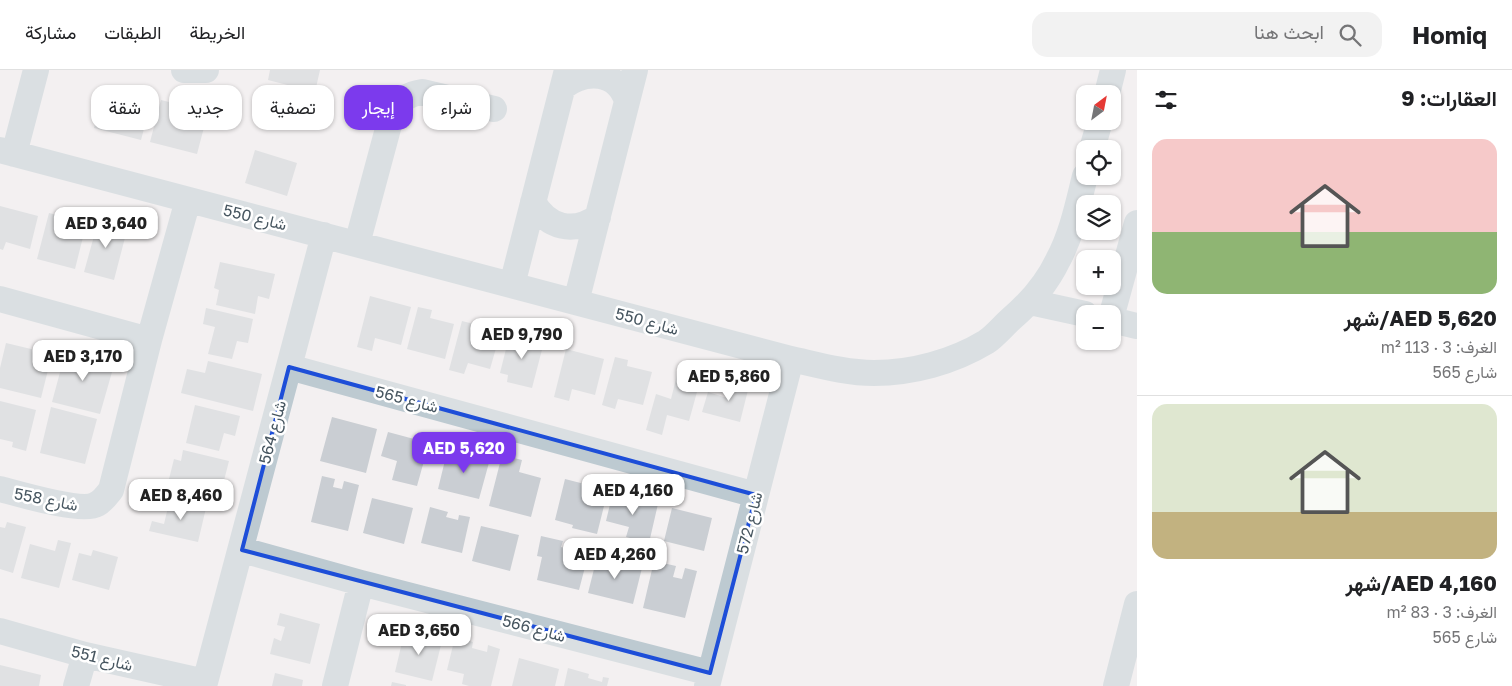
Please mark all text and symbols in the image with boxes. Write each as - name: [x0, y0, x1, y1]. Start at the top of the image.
- search box: [1032, 12, 1382, 57]
- text: ابحث هنا: [1254, 20, 1324, 43]
- text: Homiq: [1412, 20, 1487, 49]
- text: مشاركة: [25, 21, 76, 43]
- text: الطبقات: [104, 21, 161, 43]
- text: الخريطة: [189, 21, 245, 43]
- icon: search: [1336, 21, 1364, 49]
- chip: شقة: [91, 85, 159, 130]
- chip: جديد: [169, 85, 242, 130]
- chip: تصفية: [252, 85, 334, 130]
- chip: إيجار: [344, 85, 413, 130]
- chip: شراء: [423, 85, 490, 130]
- north arrow: [1076, 85, 1121, 130]
- map controls: [1076, 85, 1121, 350]
- text: العقارات: 9: [1401, 85, 1497, 111]
- icon: filters: [1152, 86, 1180, 114]
- button: locate: [1076, 140, 1121, 185]
- icon: home: [1280, 171, 1370, 261]
- button: layers: [1076, 195, 1121, 240]
- street label: شارع 550: [221, 199, 289, 236]
- pin: AED 3,640: [49, 206, 163, 249]
- text: AED 3,640: [65, 213, 147, 233]
- button: +: [1076, 250, 1121, 295]
- street label: شارع 550: [613, 303, 681, 341]
- button: −: [1076, 305, 1121, 350]
- text: AED 5,620/شهر: [1344, 305, 1497, 331]
- pin: AED 9,790: [465, 318, 579, 360]
- text: AED 9,790: [481, 324, 563, 344]
- text: الغرف: 3 · 113 m²: [1381, 337, 1497, 357]
- pin: AED 3,170: [26, 340, 140, 382]
- text: AED 3,170: [43, 346, 123, 366]
- pin: AED 5,860: [672, 360, 786, 402]
- text: شارع 565: [1433, 362, 1497, 382]
- text: AED 5,860: [688, 366, 770, 386]
- street label: شارع 565: [373, 381, 441, 419]
- street label: شارع 564: [254, 398, 292, 466]
- pin: AED 5,620: [407, 432, 521, 474]
- icon: home: [1280, 437, 1370, 527]
- text: AED 5,620: [423, 438, 505, 458]
- pin: AED 4,160: [576, 474, 690, 516]
- pin: AED 8,460: [124, 478, 238, 521]
- text: AED 4,160: [593, 480, 673, 500]
- street label: شارع 558: [12, 483, 80, 517]
- text: AED 8,460: [140, 485, 222, 505]
- street label: شارع 572: [732, 490, 768, 557]
- pin: AED 4,260: [558, 538, 672, 580]
- text: AED 4,260: [574, 544, 656, 564]
- text: AED 4,160/شهر: [1345, 570, 1497, 596]
- text: الغرف: 3 · 83 m²: [1387, 602, 1497, 622]
- street label: شارع 566: [500, 610, 568, 648]
- pin: AED 3,650: [362, 614, 476, 656]
- text: AED 3,650: [378, 620, 460, 640]
- text: شارع 565: [1433, 627, 1497, 647]
- street label: شارع 551: [69, 641, 135, 677]

